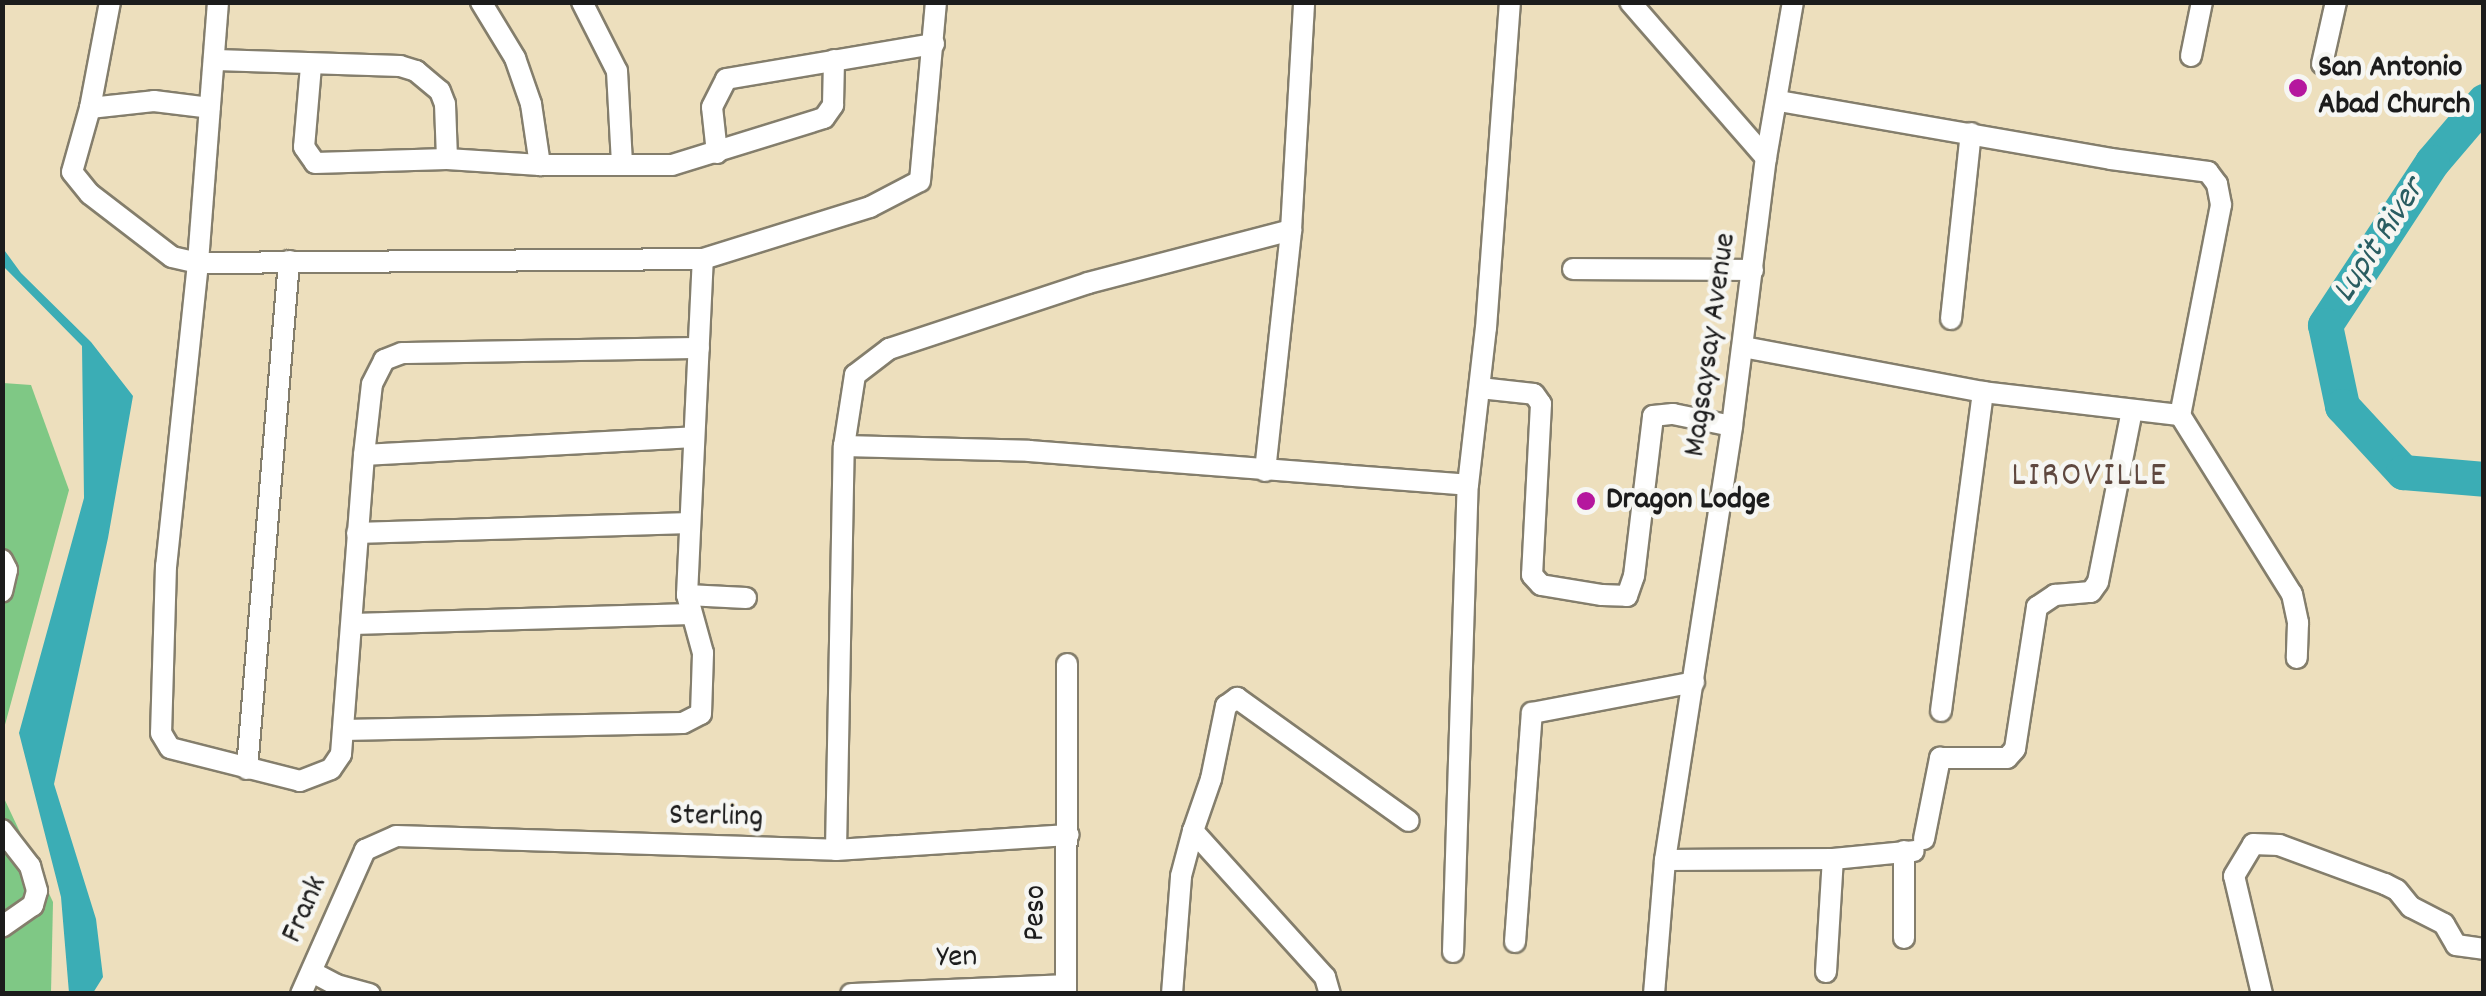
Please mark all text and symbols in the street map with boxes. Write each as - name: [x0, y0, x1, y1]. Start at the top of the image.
- place label: San Antonio Abad Church: [2318, 51, 2470, 126]
- marker: San Antonio Abad Church: [2287, 77, 2309, 99]
- water label: Lupit River: [2324, 171, 2436, 311]
- street label: Magsaysay Avenue: [1677, 231, 1747, 459]
- district label: LIROVILLE: [2011, 456, 2169, 498]
- place label: Dragon Lodge: [1606, 482, 1770, 520]
- marker: Dragon Lodge: [1575, 490, 1597, 512]
- street label: Sterling: [669, 798, 763, 838]
- street label: Frank: [274, 871, 338, 949]
- street label: Peso: [1017, 885, 1057, 941]
- street label: Yen: [936, 939, 978, 979]

